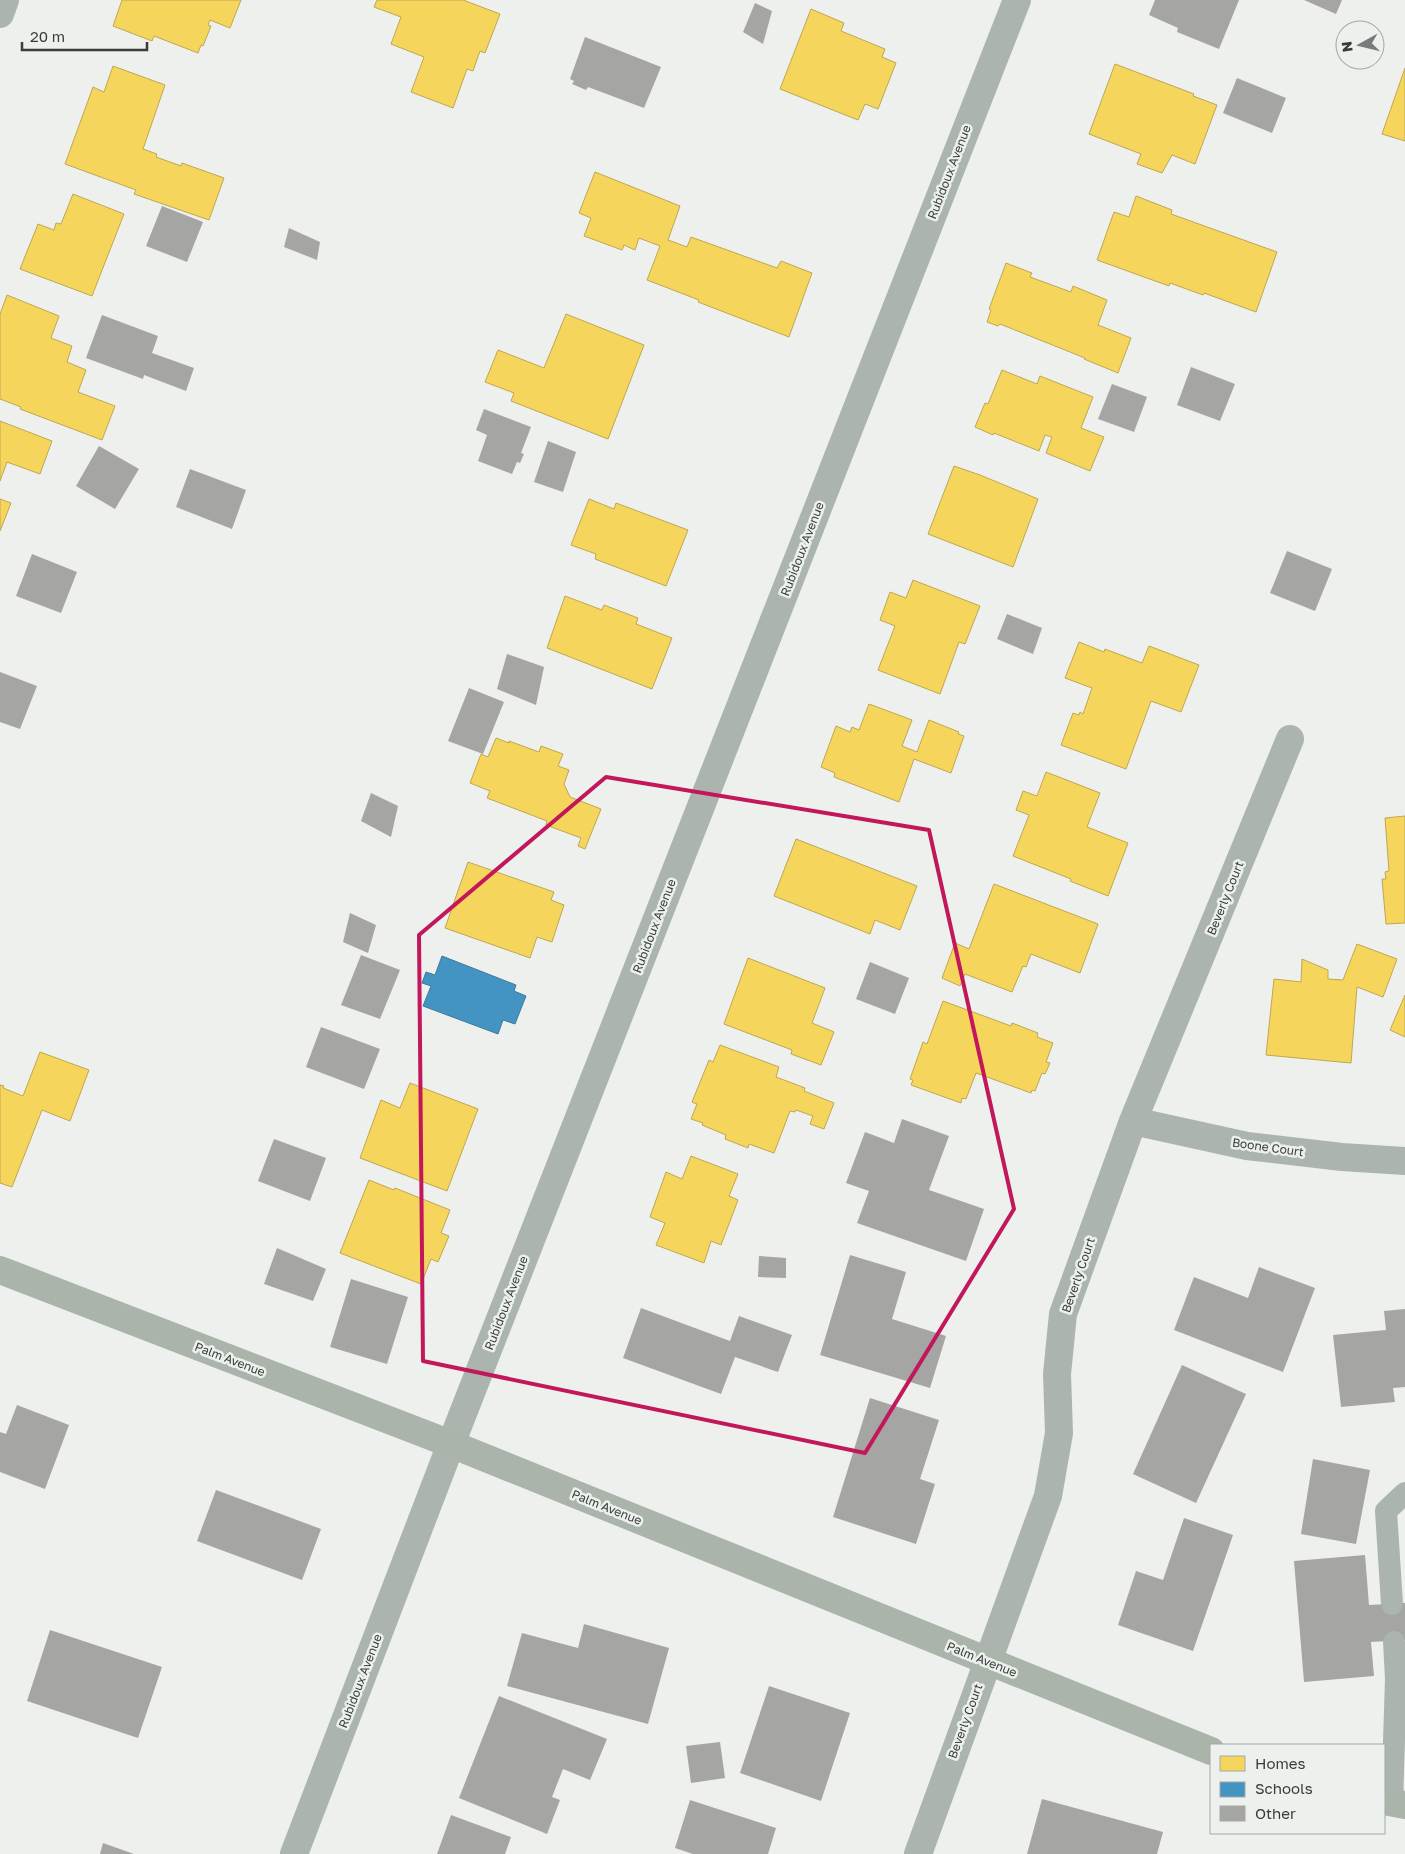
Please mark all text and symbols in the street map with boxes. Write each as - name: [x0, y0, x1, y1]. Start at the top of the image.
- scale bar: [22, 20, 148, 52]
- north arrow: [1335, 20, 1385, 70]
- text: 20 m: [30, 27, 65, 45]
- text: N: [1337, 40, 1356, 53]
- street label: Rubidoux Avenue: [924, 123, 974, 221]
- street label: Rubidoux Avenue: [777, 500, 827, 598]
- street label: Beverly Court: [1203, 859, 1247, 937]
- street label: Rubidoux Avenue: [629, 877, 679, 975]
- street label: Boone Court: [1231, 1135, 1305, 1159]
- street label: Beverly Court: [1058, 1235, 1098, 1315]
- street label: Rubidoux Avenue: [481, 1254, 531, 1352]
- street label: Palm Avenue: [193, 1339, 267, 1379]
- street label: Palm Avenue: [570, 1486, 644, 1528]
- street label: Rubidoux Avenue: [335, 1632, 385, 1730]
- street label: Palm Avenue: [945, 1638, 1019, 1680]
- street label: Beverly Court: [945, 1681, 986, 1760]
- legend: [1210, 1744, 1385, 1834]
- text: Homes: [1255, 1754, 1305, 1772]
- text: Schools: [1255, 1779, 1313, 1797]
- text: Other: [1255, 1804, 1296, 1822]

